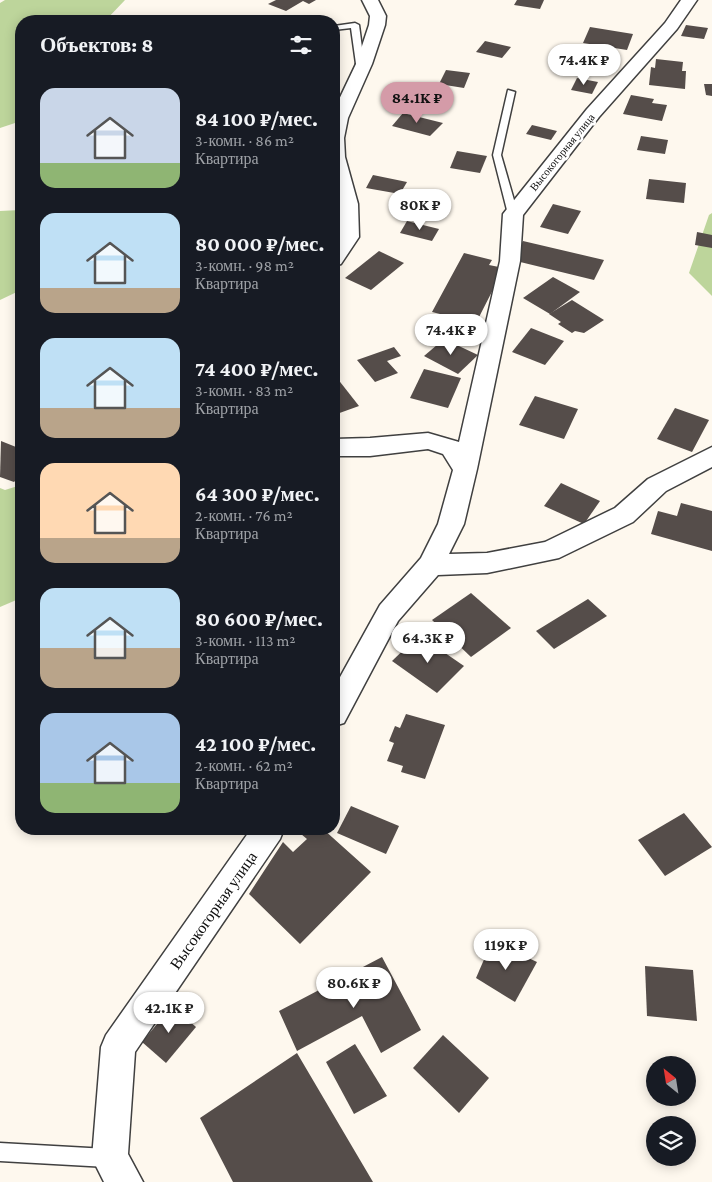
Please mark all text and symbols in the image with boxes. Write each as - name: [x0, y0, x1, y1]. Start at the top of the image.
- icon: filters: [287, 31, 315, 59]
- text: Объектов: 8: [40, 33, 153, 57]
- pin: 74.4K ₽: [538, 44, 630, 86]
- text: 74.4K ₽: [559, 51, 609, 68]
- pin: 84.1K ₽: [371, 82, 463, 124]
- text: 84.1K ₽: [392, 89, 442, 106]
- text: 84 100 ₽/мес.: [195, 107, 318, 131]
- icon: home: [80, 108, 140, 168]
- street label: Высокогорная улица: [527, 111, 597, 193]
- text: 3-комн. · 86 m²: [195, 132, 294, 149]
- text: Квартира: [195, 150, 259, 167]
- pin: 80K ₽: [385, 188, 455, 231]
- text: 80K ₽: [399, 196, 441, 213]
- text: 80 000 ₽/мес.: [195, 232, 324, 256]
- icon: home: [80, 233, 140, 293]
- text: 3-комн. · 98 m²: [195, 257, 294, 274]
- text: Квартира: [195, 275, 259, 292]
- pin: 74.4K ₽: [405, 314, 497, 356]
- text: 74.4K ₽: [426, 321, 476, 338]
- text: 74 400 ₽/мес.: [195, 357, 318, 381]
- icon: home: [80, 358, 140, 418]
- text: 3-комн. · 83 m²: [195, 382, 293, 399]
- text: Квартира: [195, 400, 259, 417]
- text: 64 300 ₽/мес.: [195, 482, 320, 506]
- icon: home: [80, 483, 140, 543]
- text: 2-комн. · 76 m²: [195, 507, 293, 524]
- text: Квартира: [195, 525, 259, 542]
- text: 80 600 ₽/мес.: [195, 607, 323, 631]
- icon: home: [80, 608, 140, 668]
- pin: 64.3K ₽: [382, 622, 474, 664]
- text: 64.3K ₽: [402, 629, 454, 646]
- text: 3-комн. · 113 m²: [195, 632, 296, 649]
- text: Квартира: [195, 650, 259, 667]
- text: 42 100 ₽/мес.: [195, 732, 316, 756]
- icon: home: [80, 733, 140, 793]
- text: 2-комн. · 62 m²: [195, 757, 293, 774]
- text: Квартира: [195, 775, 259, 792]
- street label: Высокогорная улица: [167, 848, 261, 973]
- pin: 119K ₽: [465, 928, 547, 971]
- text: 119K ₽: [485, 936, 527, 953]
- pin: 80.6K ₽: [308, 966, 400, 1009]
- text: 80.6K ₽: [327, 974, 381, 991]
- pin: 42.1K ₽: [123, 992, 215, 1034]
- text: 42.1K ₽: [144, 999, 194, 1016]
- north arrow: [646, 1056, 696, 1106]
- map controls: [646, 1056, 696, 1166]
- button: layers: [646, 1116, 696, 1166]

